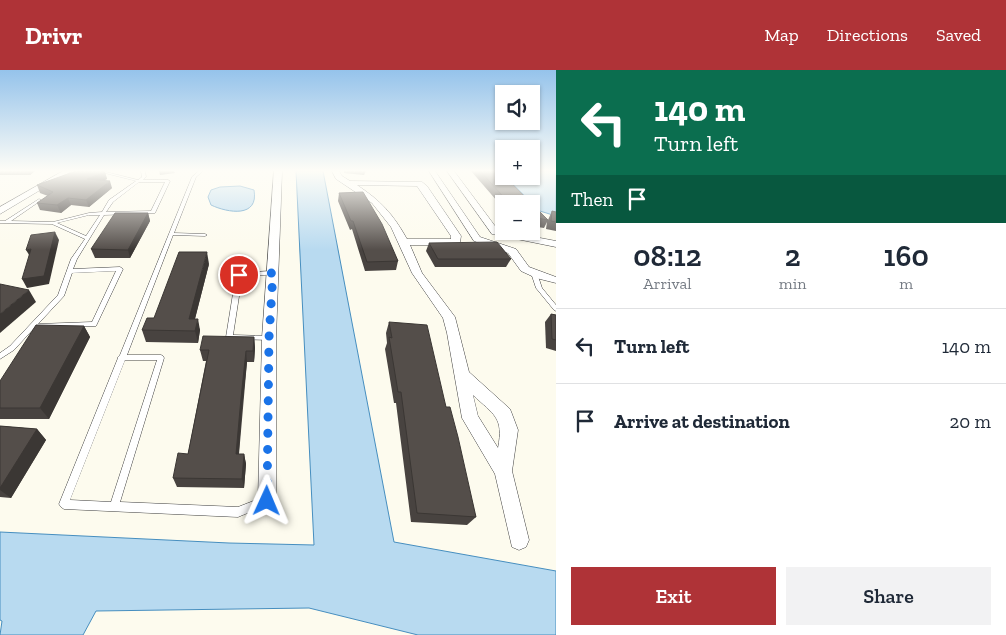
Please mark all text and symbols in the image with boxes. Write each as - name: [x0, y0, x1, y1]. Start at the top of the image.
- text: Drivr: [25, 21, 82, 50]
- text: Map: [764, 24, 799, 46]
- text: Directions: [827, 24, 908, 46]
- text: Saved: [936, 24, 981, 46]
- map controls: [495, 85, 540, 240]
- button: sound: [495, 85, 540, 130]
- text: 140 m: [654, 88, 745, 130]
- icon: left: [571, 90, 636, 155]
- text: Turn left: [654, 130, 738, 157]
- button: +: [495, 140, 540, 185]
- icon: arrive: [623, 185, 651, 213]
- text: Then: [571, 188, 613, 211]
- button: −: [495, 195, 540, 240]
- text: 08:12: [633, 238, 702, 274]
- text: 2: [785, 238, 801, 274]
- text: 160: [884, 238, 929, 274]
- pin: [218, 254, 260, 296]
- icon: arrive: [225, 261, 253, 289]
- text: Arrival: [643, 274, 692, 293]
- text: min: [779, 274, 806, 293]
- text: m: [899, 274, 913, 293]
- icon: left: [571, 332, 599, 360]
- text: Turn left: [614, 335, 689, 358]
- text: 140 m: [942, 335, 991, 358]
- icon: arrive: [571, 407, 599, 435]
- text: Arrive at destination: [614, 410, 790, 433]
- text: 20 m: [950, 410, 991, 433]
- position arrow: [240, 474, 292, 526]
- button: Exit: [571, 567, 776, 625]
- button: Share: [786, 567, 991, 625]

